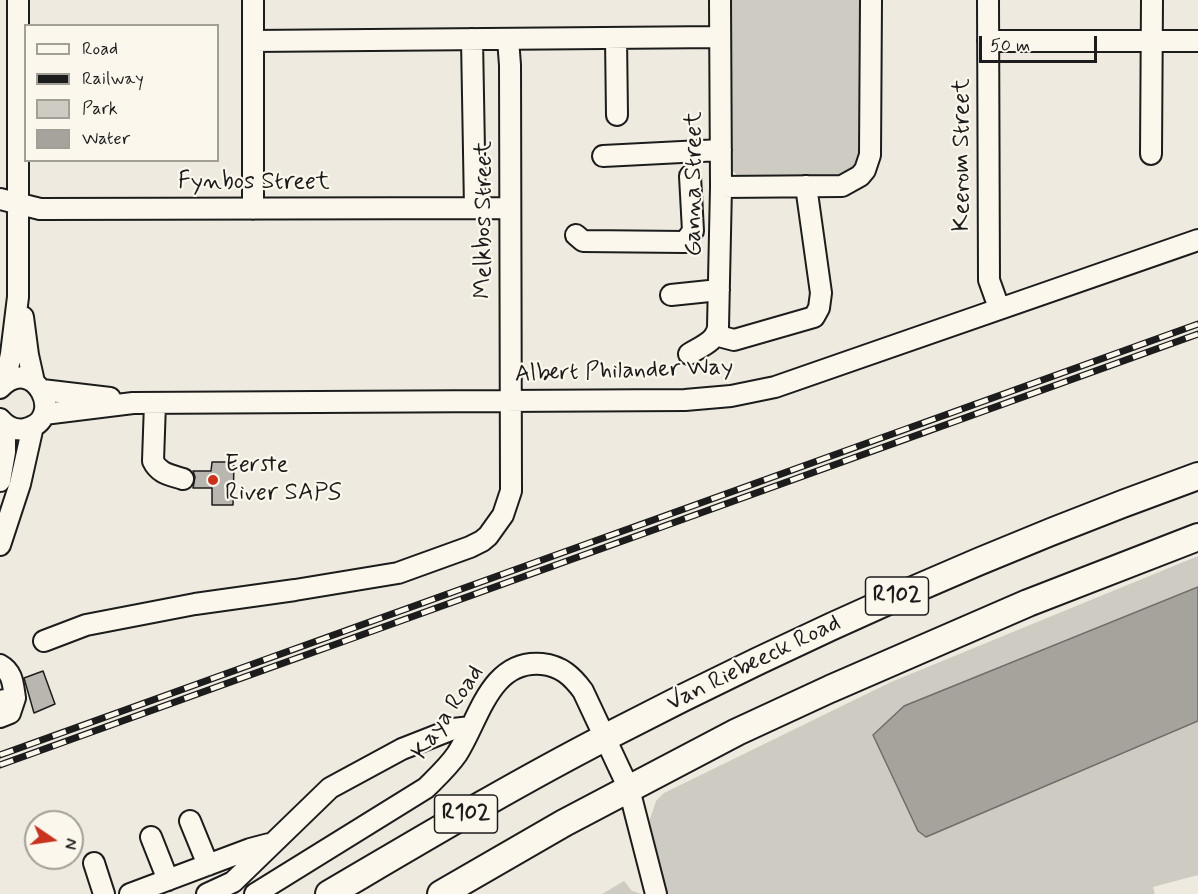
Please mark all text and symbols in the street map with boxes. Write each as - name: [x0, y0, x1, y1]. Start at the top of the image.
- legend: [24, 24, 219, 162]
- scale bar: [982, 24, 1100, 62]
- text: 50 m: [990, 34, 1030, 58]
- text: Road: [82, 37, 118, 61]
- text: Railway: [82, 67, 144, 91]
- street label: Keerom Street: [949, 79, 977, 231]
- text: Park: [82, 97, 118, 121]
- street label: Ganna Street: [681, 111, 709, 257]
- text: Water: [82, 127, 130, 151]
- street label: Melkbos Street: [471, 141, 499, 299]
- street label: Fynbos Street: [178, 169, 330, 197]
- street label: Albert Philander Way: [514, 354, 734, 390]
- place label: Eerste River SAPS: [225, 452, 342, 508]
- marker: Eerste River SAPS: [206, 473, 220, 487]
- road number: R102: [866, 577, 928, 615]
- street label: Van Riebeeck Road: [662, 609, 846, 719]
- street label: Kaya Road: [407, 660, 491, 766]
- road number: R102: [434, 795, 498, 833]
- north arrow: [24, 810, 84, 870]
- text: N: [59, 836, 82, 851]

